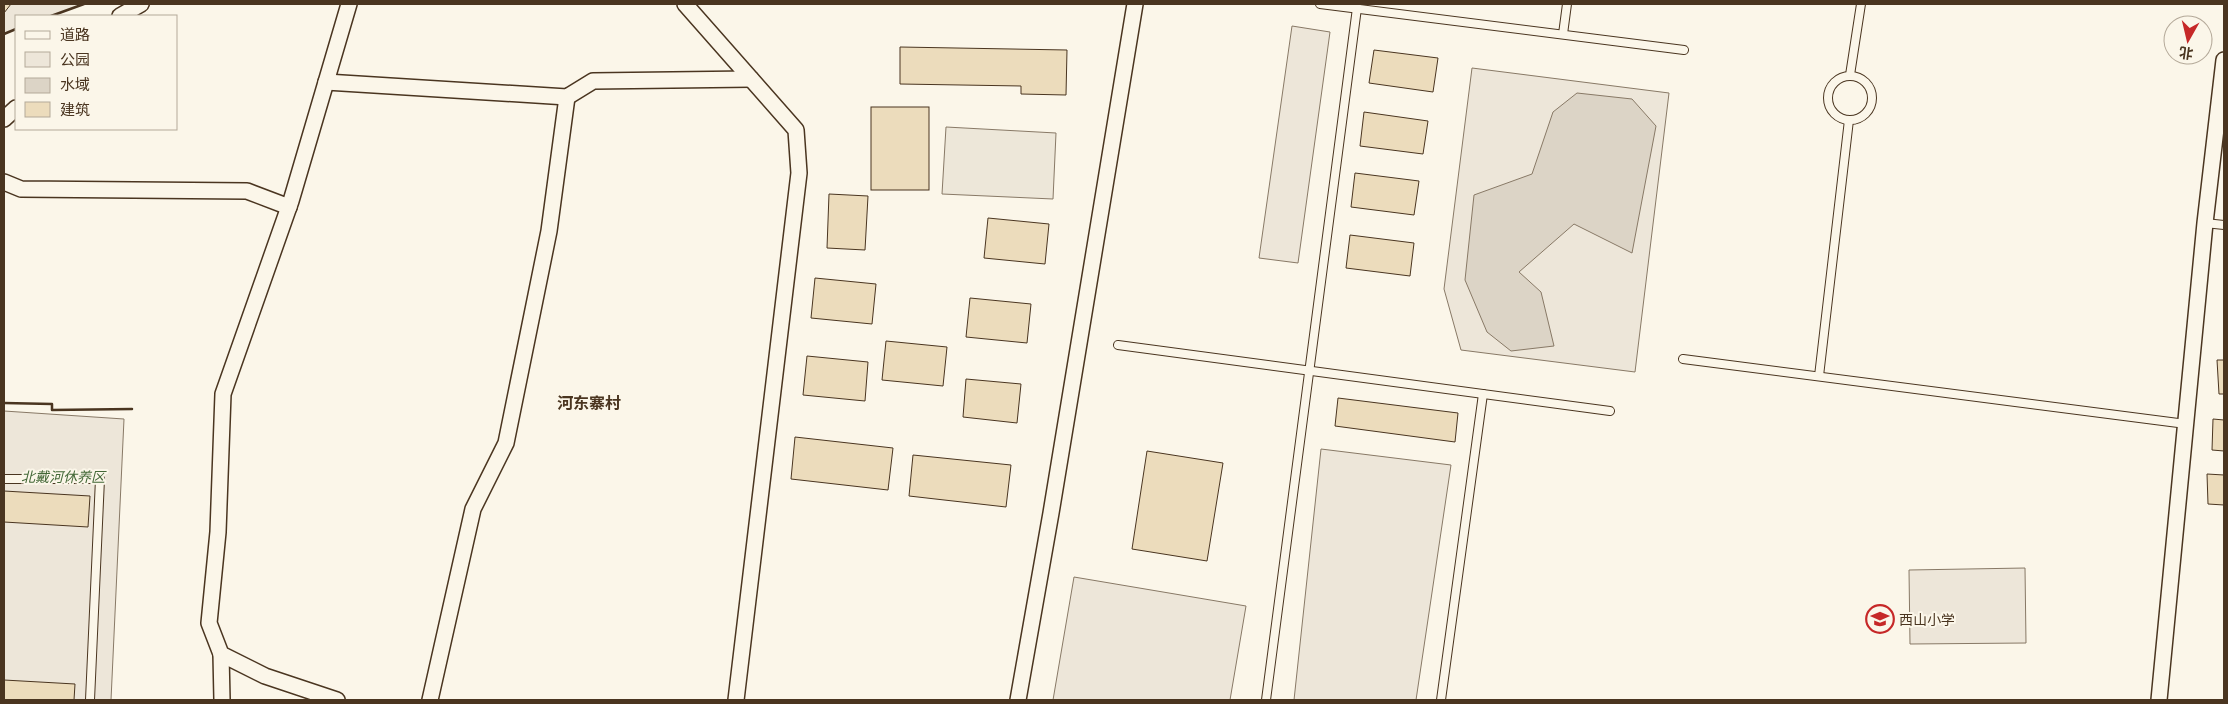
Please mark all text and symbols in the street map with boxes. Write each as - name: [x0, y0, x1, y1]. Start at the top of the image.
- legend: [15, 15, 178, 130]
- north arrow: [2163, 15, 2213, 65]
- text: 道路: [60, 24, 90, 44]
- text: 北: [2178, 43, 2194, 64]
- text: 公园: [60, 49, 90, 69]
- text: 水域: [60, 74, 90, 94]
- text: 建筑: [60, 99, 90, 119]
- district label: 河东寨村: [557, 392, 621, 413]
- park label: 北戴河休养区: [21, 467, 107, 486]
- school or university icon: 西山小学: [1865, 604, 1895, 634]
- place label: 西山小学: [1899, 610, 1955, 629]

